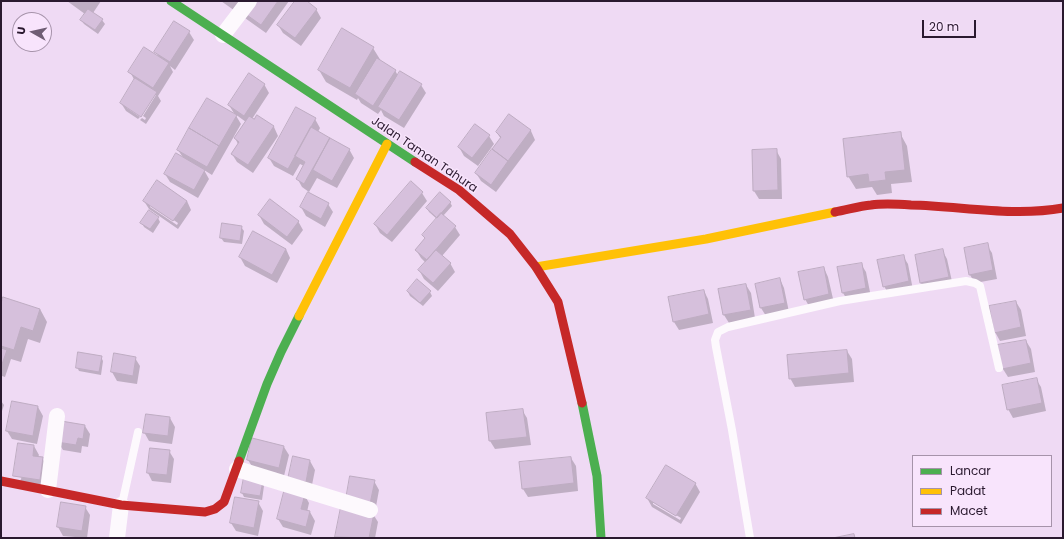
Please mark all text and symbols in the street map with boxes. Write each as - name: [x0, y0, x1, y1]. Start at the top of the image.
- north arrow: [12, 12, 52, 52]
- scale bar: [924, 12, 978, 38]
- text: 20 m: [929, 18, 959, 35]
- text: U: [13, 26, 30, 35]
- street label: Jalan Taman Tahura: [368, 114, 480, 196]
- legend: [912, 455, 1052, 527]
- text: Lancar: [950, 462, 991, 479]
- text: Padat: [950, 482, 986, 499]
- text: Macet: [950, 502, 988, 519]

